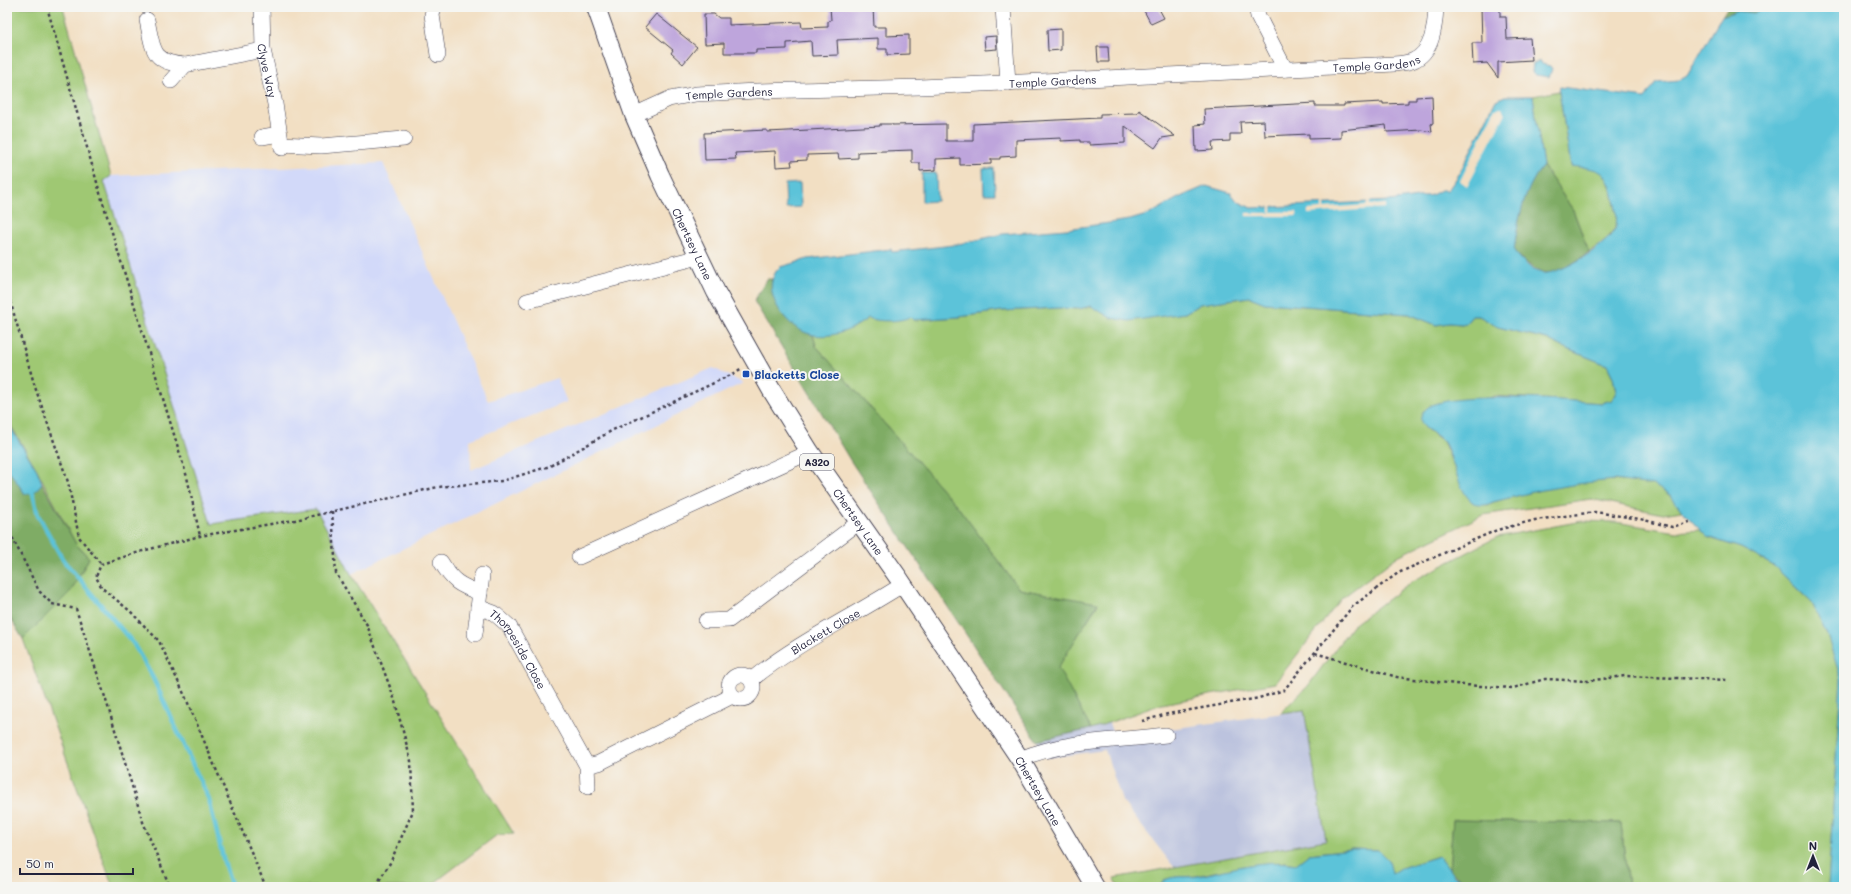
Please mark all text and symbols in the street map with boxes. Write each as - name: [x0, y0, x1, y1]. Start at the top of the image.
- street label: Clyve Way: [255, 43, 281, 99]
- street label: Temple Gardens: [1332, 51, 1423, 74]
- street label: Temple Gardens: [1009, 71, 1097, 90]
- street label: Temple Gardens: [684, 83, 773, 103]
- street label: Chertsey Lane: [669, 205, 717, 282]
- place label: Blacketts Close: [754, 367, 840, 382]
- marker: Blacketts Close: [741, 369, 751, 379]
- road number: A320: [800, 454, 834, 470]
- street label: Chertsey Lane: [830, 485, 888, 558]
- street label: Blackett Close: [788, 604, 863, 657]
- street label: Thorpeside Close: [487, 605, 550, 692]
- street label: Chertsey Lane: [1012, 753, 1065, 829]
- north arrow: [1793, 836, 1833, 876]
- text: N: [1809, 838, 1817, 853]
- scale bar: [20, 850, 133, 876]
- text: 50 m: [26, 855, 54, 871]

